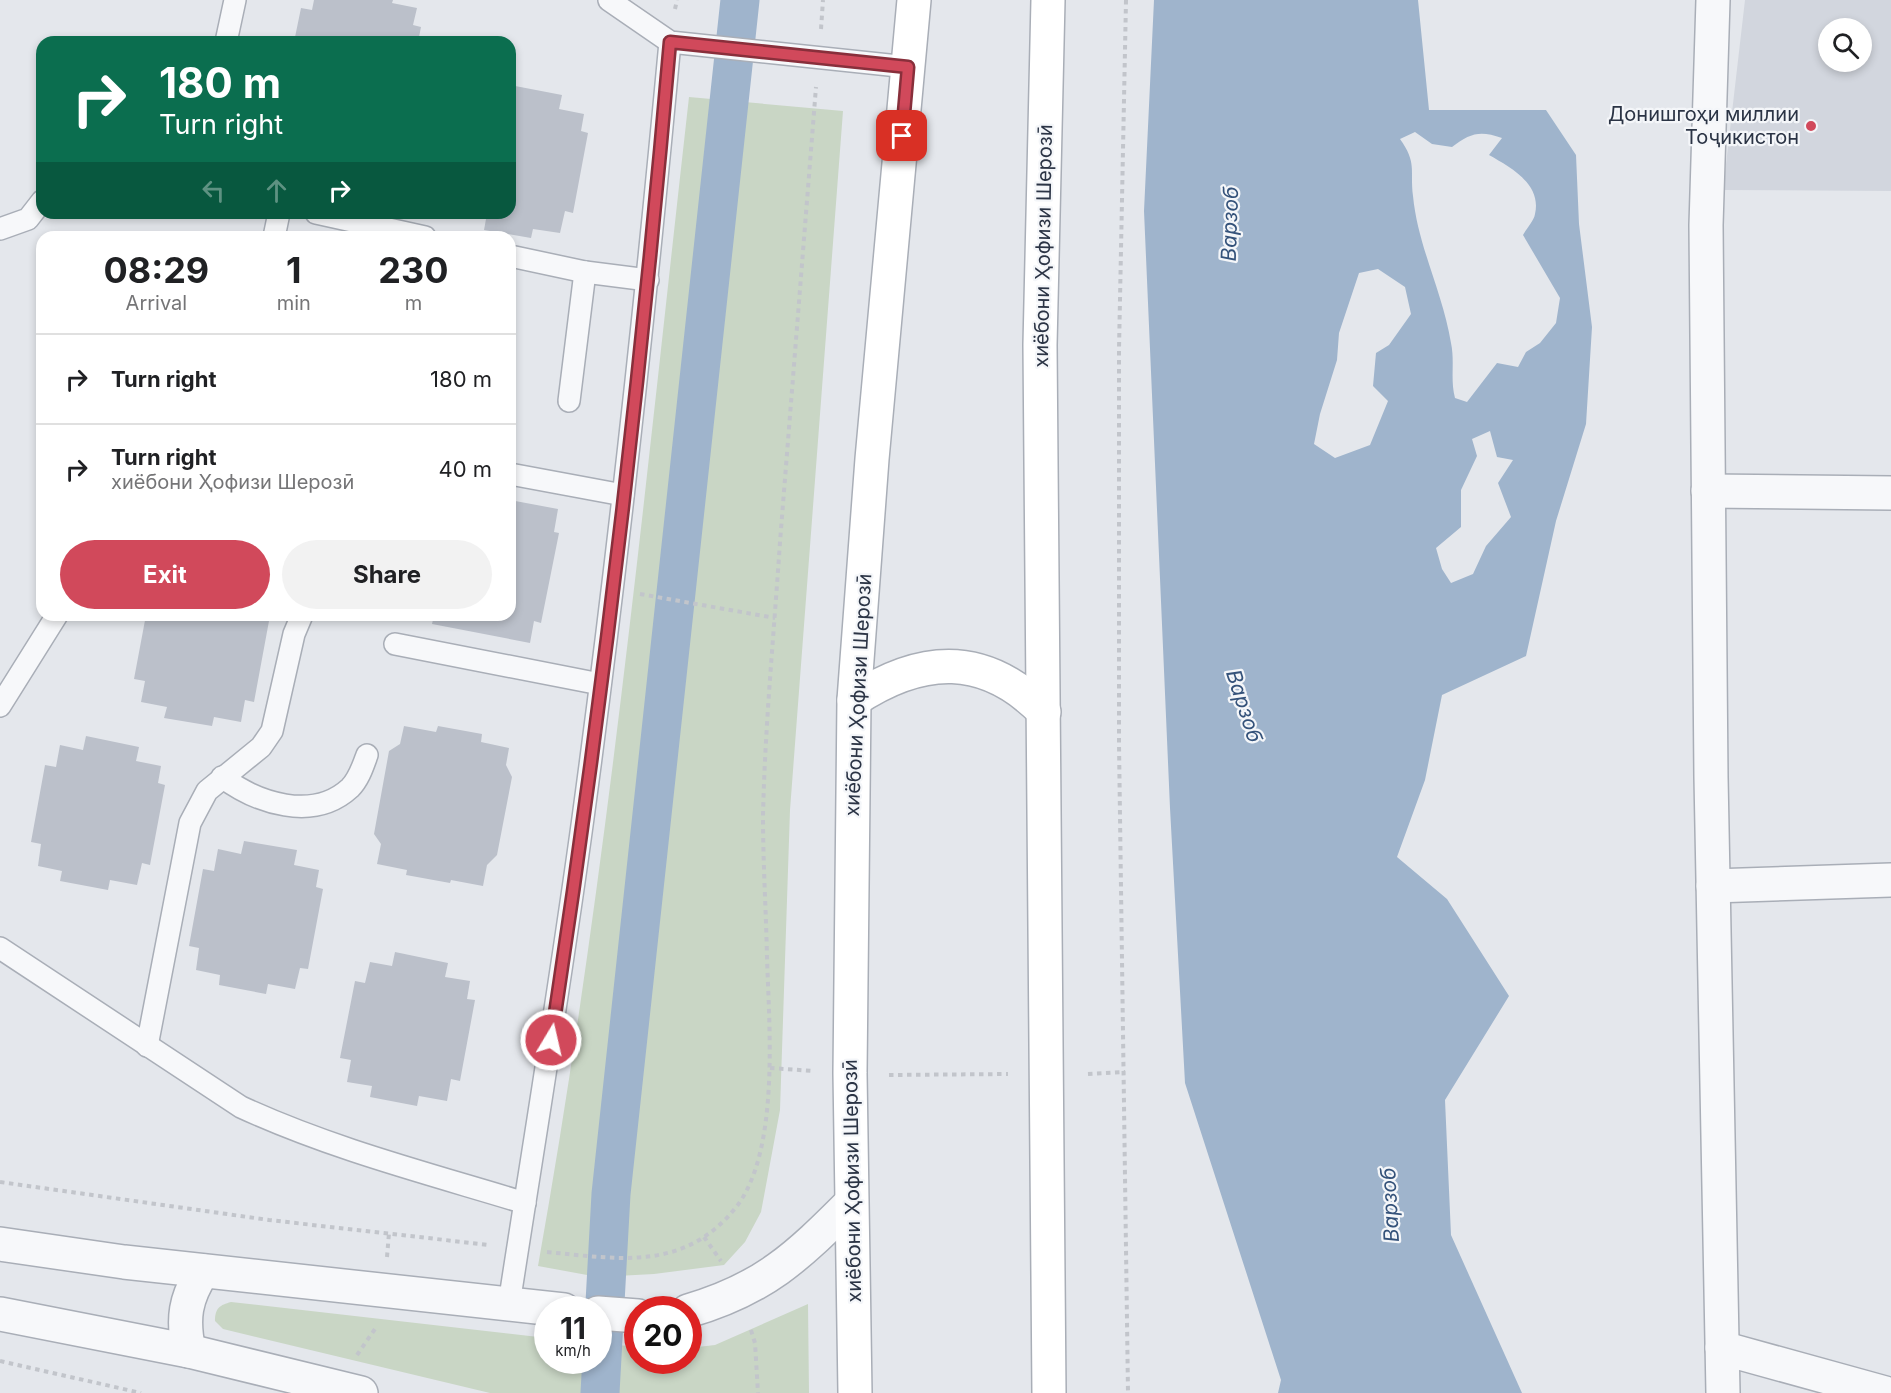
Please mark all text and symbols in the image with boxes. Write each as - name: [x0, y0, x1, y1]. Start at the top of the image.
- map controls: [1818, 18, 1872, 72]
- button: search: [1818, 18, 1872, 72]
- text: 180 m: [159, 57, 281, 108]
- icon: right: [60, 60, 138, 138]
- place label: Донишгоҳи миллии Тоҷикистон: [1608, 102, 1799, 149]
- text: Turn right: [159, 108, 283, 141]
- pin: [876, 110, 927, 161]
- icon: arrive: [885, 119, 918, 152]
- marker: Донишгоҳи миллии Тоҷикистон: [1804, 119, 1818, 133]
- street label: хиёбони Ҳофизи Шерозӣ: [1029, 124, 1057, 368]
- icon: left: [197, 174, 230, 207]
- icon: ahead: [260, 174, 293, 207]
- icon: right: [323, 174, 356, 207]
- water label: Варзоб: [1216, 186, 1243, 262]
- text: 08:29: [103, 248, 209, 292]
- text: 1: [286, 248, 302, 292]
- text: 230: [378, 248, 449, 292]
- text: Arrival: [126, 291, 187, 315]
- text: min: [277, 291, 311, 315]
- text: m: [405, 291, 422, 315]
- icon: right: [60, 363, 93, 396]
- text: Turn right: [111, 366, 217, 392]
- text: 180 m: [430, 366, 492, 392]
- text: Turn right: [111, 444, 217, 470]
- icon: right: [60, 453, 93, 486]
- text: 40 m: [438, 456, 492, 482]
- text: хиёбони Ҳофизи Шерозӣ: [111, 470, 354, 494]
- button: Exit: [60, 540, 270, 609]
- button: Share: [282, 540, 492, 609]
- street label: хиёбони Ҳофизи Шерозӣ: [840, 573, 876, 817]
- water label: Варзоб: [1221, 666, 1268, 746]
- position arrow: [519, 1008, 583, 1072]
- street label: хиёбони Ҳофизи Шерозӣ: [838, 1059, 866, 1303]
- water label: Варзоб: [1375, 1166, 1404, 1243]
- speed limit sign: 20: [624, 1296, 702, 1374]
- text: 11: [560, 1310, 586, 1346]
- text: km/h: [555, 1341, 591, 1360]

